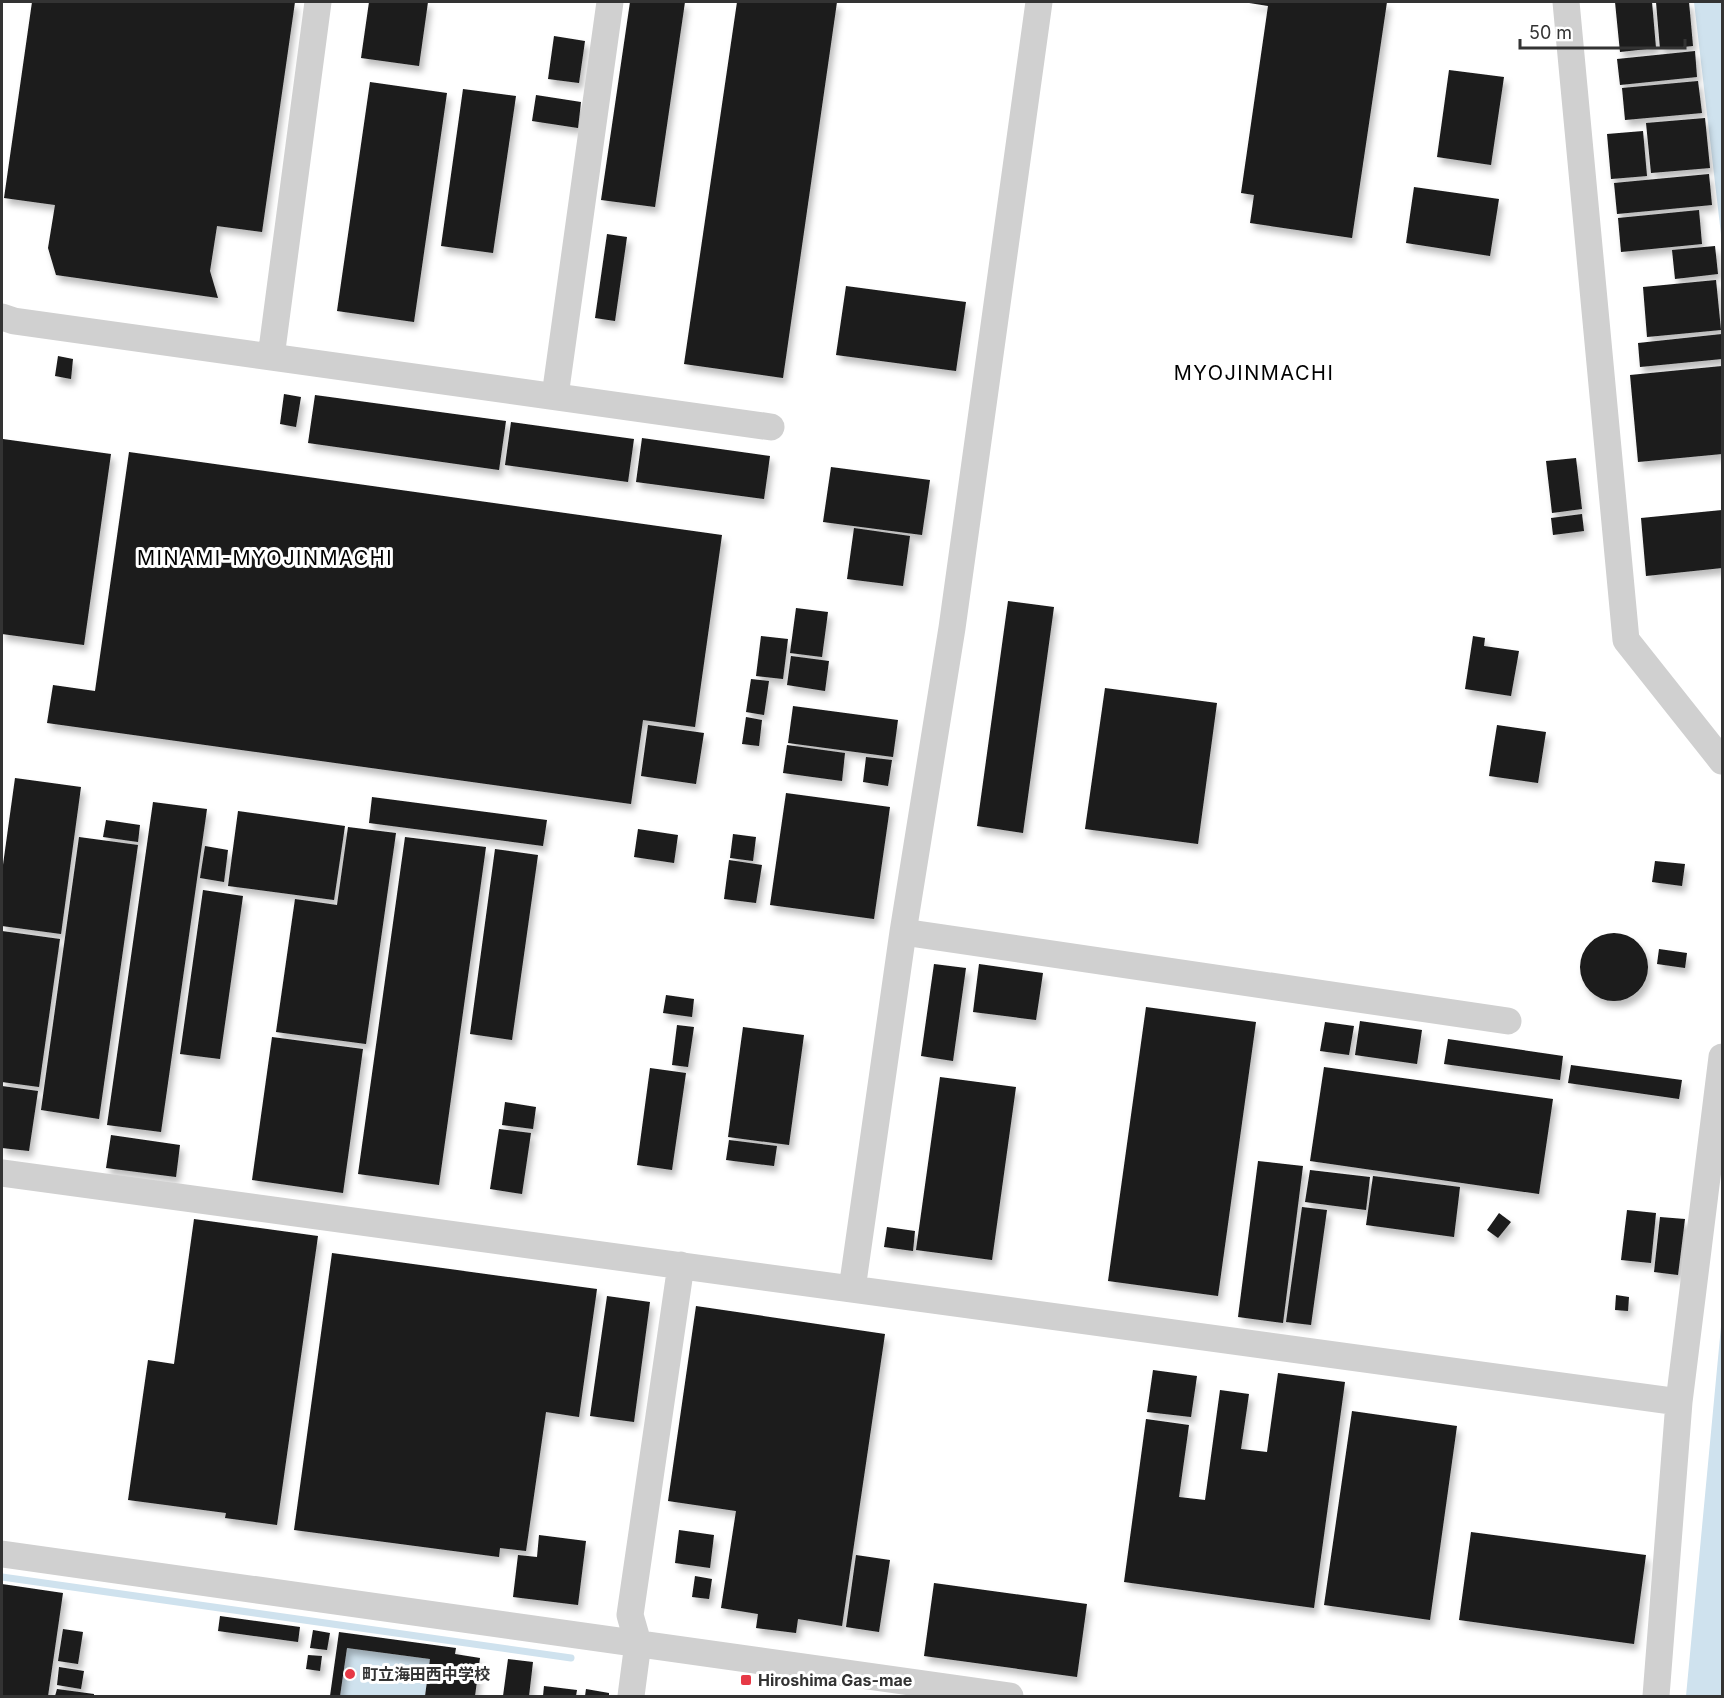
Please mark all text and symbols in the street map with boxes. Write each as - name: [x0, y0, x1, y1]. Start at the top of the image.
- scale bar: [1520, 12, 1685, 50]
- text: 50 m: [1529, 22, 1572, 43]
- district label: MYOJINMACHI: [1174, 361, 1334, 385]
- district label: MINAMI-MYOJINMACHI: [137, 546, 393, 570]
- place label: 町立海田西中学校: [362, 1664, 490, 1684]
- marker: 町立海田西中学校: [343, 1667, 357, 1681]
- place label: Hiroshima Gas-mae: [758, 1670, 912, 1690]
- marker: Hiroshima Gas-mae: [739, 1673, 753, 1687]

